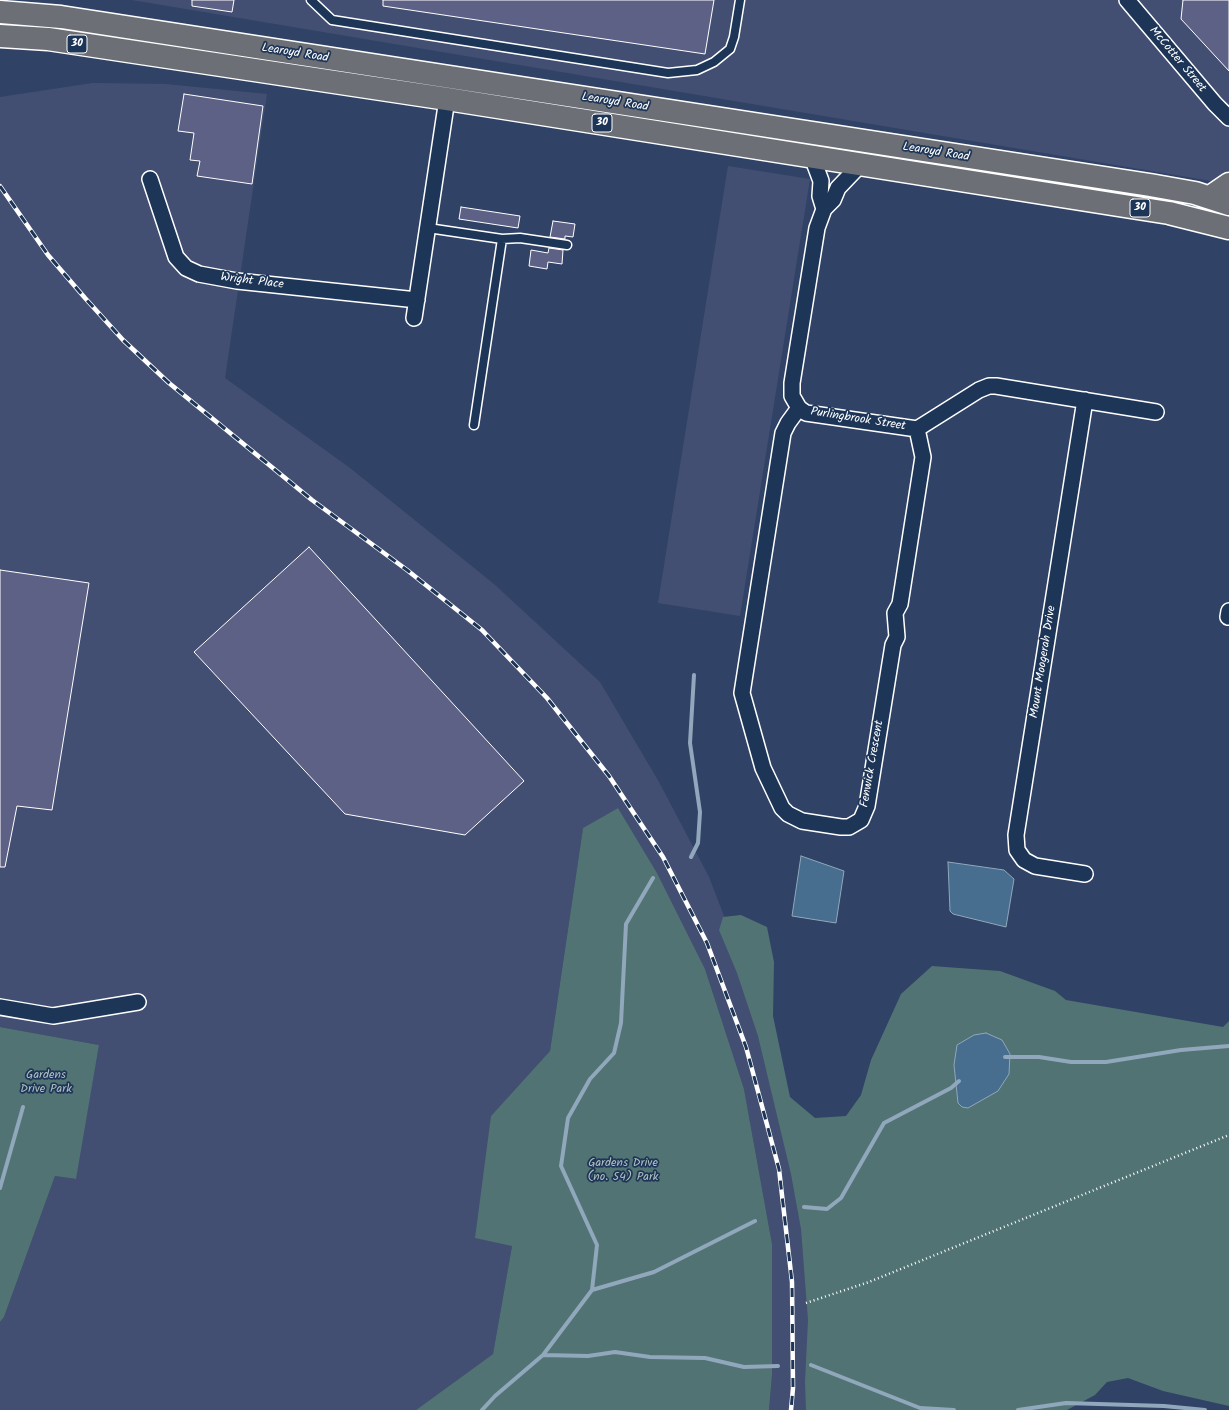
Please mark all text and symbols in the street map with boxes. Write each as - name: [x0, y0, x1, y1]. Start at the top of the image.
- street label: McCotter Street: [1145, 24, 1209, 96]
- road number: 30: [67, 35, 87, 53]
- street label: Learoyd Road: [261, 42, 329, 66]
- street label: Learoyd Road: [581, 91, 649, 115]
- road number: 30: [592, 114, 612, 132]
- street label: Learoyd Road: [902, 141, 970, 165]
- road number: 30: [1130, 199, 1150, 217]
- street label: Wright Place: [220, 271, 284, 293]
- street label: Purlingbrook Street: [809, 405, 907, 435]
- street label: Mount Moogerah Drive: [1028, 605, 1060, 719]
- street label: Fenwick Crescent: [858, 719, 888, 809]
- park label: Gardens Drive Park: [20, 1069, 72, 1097]
- park label: Gardens Drive (no. 54) Park: [588, 1157, 658, 1185]

